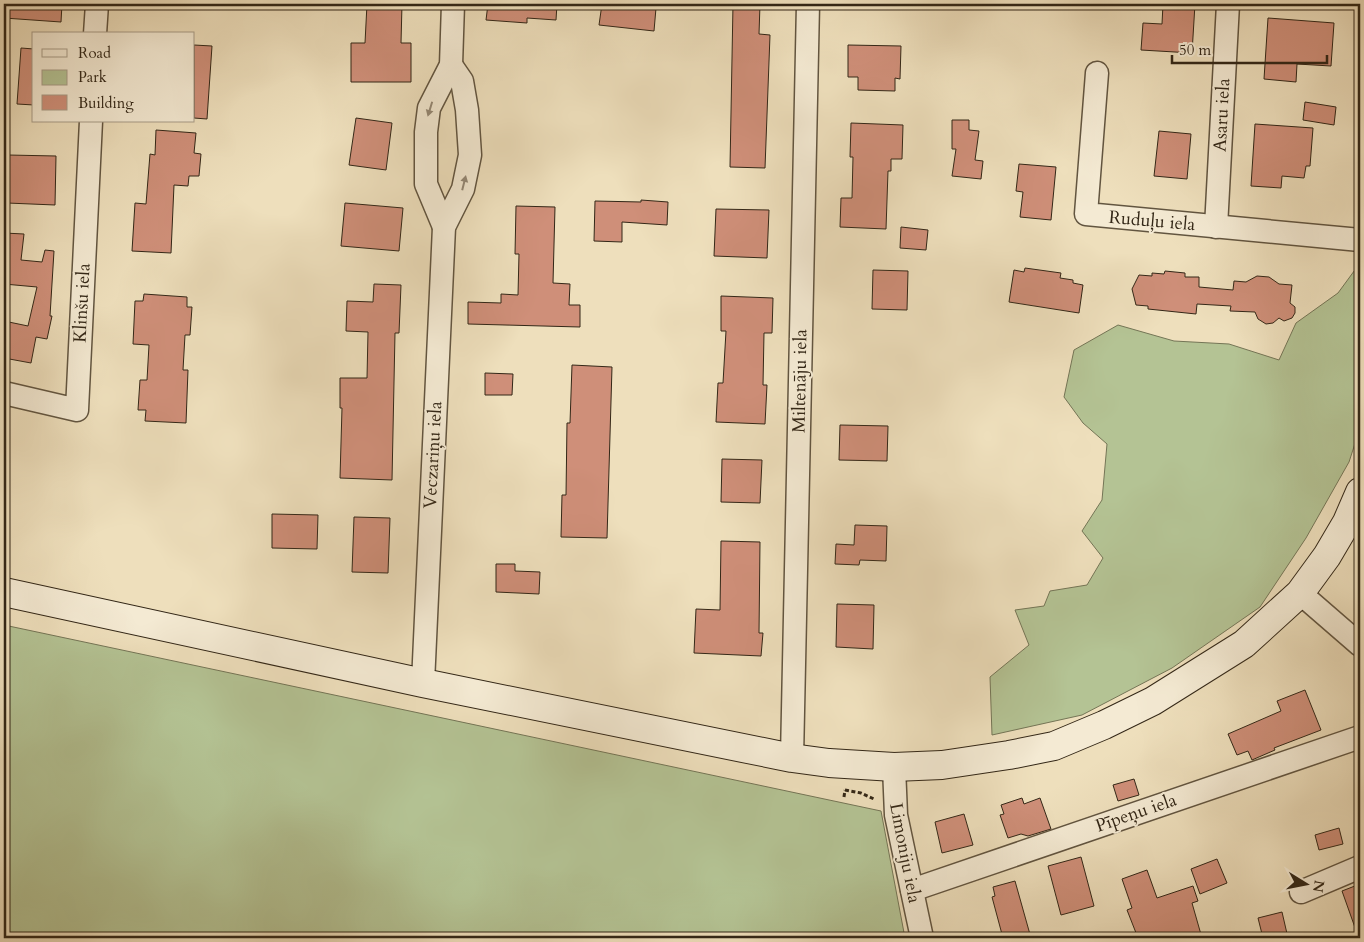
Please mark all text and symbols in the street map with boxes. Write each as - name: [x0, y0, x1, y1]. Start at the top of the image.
- legend: [32, 32, 195, 122]
- scale bar: [1172, 32, 1326, 64]
- text: 50 m: [1179, 40, 1211, 60]
- text: Road: [78, 43, 111, 63]
- text: Park: [78, 67, 107, 87]
- street label: Asaru iela: [1208, 77, 1236, 152]
- text: Building: [78, 93, 134, 113]
- one-way arrow: [426, 102, 434, 117]
- one-way arrow: [460, 175, 468, 191]
- street label: Ruduļu iela: [1108, 205, 1196, 237]
- street label: Klinšu iela: [67, 262, 97, 343]
- street label: Miltenāju iela: [787, 329, 813, 433]
- street label: Veczariņu iela: [418, 400, 448, 509]
- street label: Pīpeņu iela: [1092, 787, 1180, 839]
- street label: Limoniju iela: [883, 801, 927, 905]
- north arrow: [1282, 860, 1332, 910]
- text: N: [1308, 879, 1329, 894]

